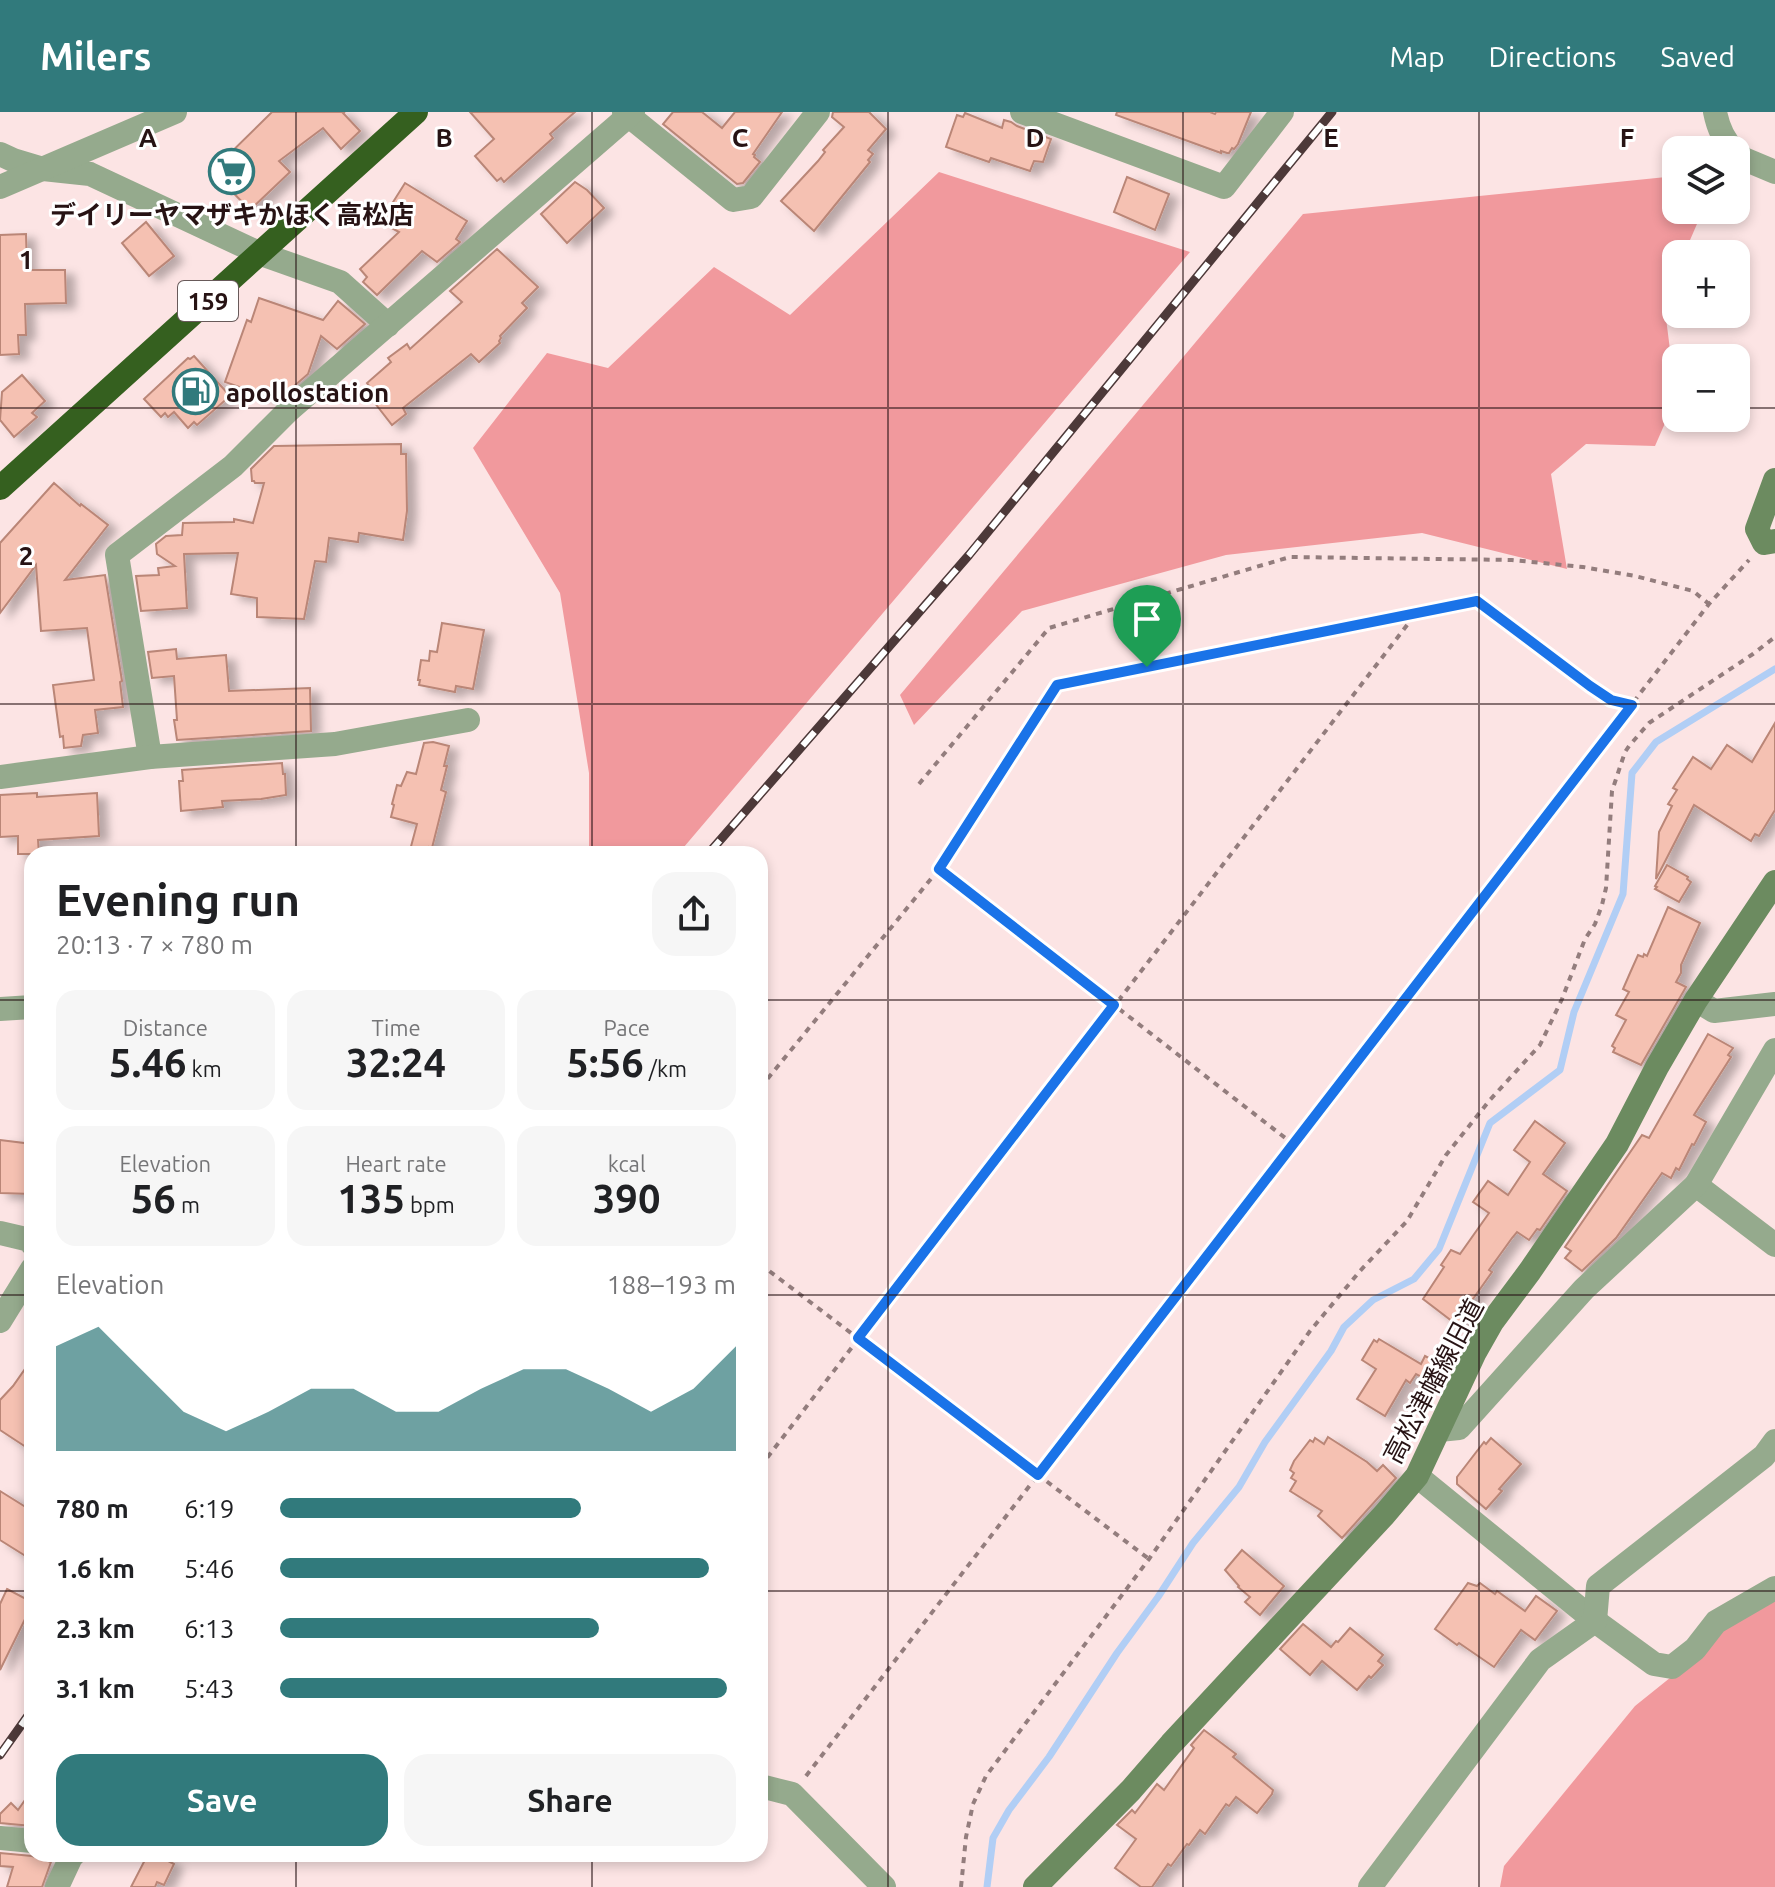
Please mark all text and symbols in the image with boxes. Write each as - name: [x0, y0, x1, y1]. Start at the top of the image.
- text: Milers: [40, 35, 151, 77]
- text: Map: [1389, 41, 1445, 72]
- text: Directions: [1489, 41, 1616, 72]
- text: Saved: [1660, 41, 1735, 72]
- text: A: [139, 123, 158, 152]
- text: B: [435, 123, 453, 152]
- text: C: [732, 123, 749, 152]
- text: D: [1026, 123, 1044, 152]
- text: E: [1323, 123, 1339, 152]
- text: F: [1620, 123, 1634, 152]
- map controls: [1662, 136, 1750, 432]
- button: layers: [1662, 136, 1750, 224]
- supermarket icon: デイリーヤマザキかほく高松店: [208, 147, 256, 195]
- place label: デイリーヤマザキかほく高松店: [50, 200, 414, 229]
- button: +: [1662, 240, 1750, 328]
- text: 1: [19, 245, 33, 274]
- road number: 159: [178, 281, 238, 321]
- button: −: [1662, 344, 1750, 432]
- fuel station icon: apollostation: [171, 368, 219, 416]
- place label: apollostation: [226, 378, 389, 407]
- text: 2: [19, 541, 33, 570]
- pin: [1113, 585, 1181, 667]
- icon: arrive: [1125, 597, 1169, 641]
- button: share: [652, 872, 736, 956]
- text: Evening run: [56, 875, 300, 924]
- text: 20:13 · 7 × 780 m: [56, 930, 253, 959]
- text: Distance: [123, 1015, 208, 1040]
- text: Time: [371, 1015, 421, 1040]
- text: Pace: [603, 1015, 650, 1040]
- text: 5.46: [109, 1040, 187, 1085]
- text: 32:24: [346, 1040, 446, 1085]
- text: 5:56: [566, 1040, 644, 1085]
- text: km: [187, 1056, 222, 1081]
- text: /km: [644, 1056, 687, 1081]
- text: Elevation: [119, 1151, 211, 1176]
- text: Heart rate: [345, 1151, 447, 1176]
- text: kcal: [608, 1151, 646, 1176]
- text: 56: [131, 1176, 176, 1221]
- text: 135: [337, 1176, 405, 1221]
- text: 390: [593, 1176, 661, 1221]
- text: m: [176, 1192, 200, 1217]
- text: bpm: [405, 1192, 455, 1217]
- text: Elevation: [56, 1270, 164, 1299]
- text: 188–193 m: [607, 1270, 736, 1299]
- street label: 高松津幡線旧道: [1377, 1294, 1489, 1468]
- text: 780 m: [56, 1494, 129, 1523]
- text: 6:19: [184, 1494, 234, 1523]
- text: 1.6 km: [56, 1554, 135, 1583]
- text: 5:46: [184, 1554, 234, 1583]
- text: 2.3 km: [56, 1614, 135, 1643]
- text: 6:13: [184, 1614, 234, 1643]
- text: 3.1 km: [56, 1674, 135, 1703]
- text: 5:43: [184, 1674, 234, 1703]
- button: Save: [56, 1754, 388, 1846]
- button: Share: [404, 1754, 736, 1846]

